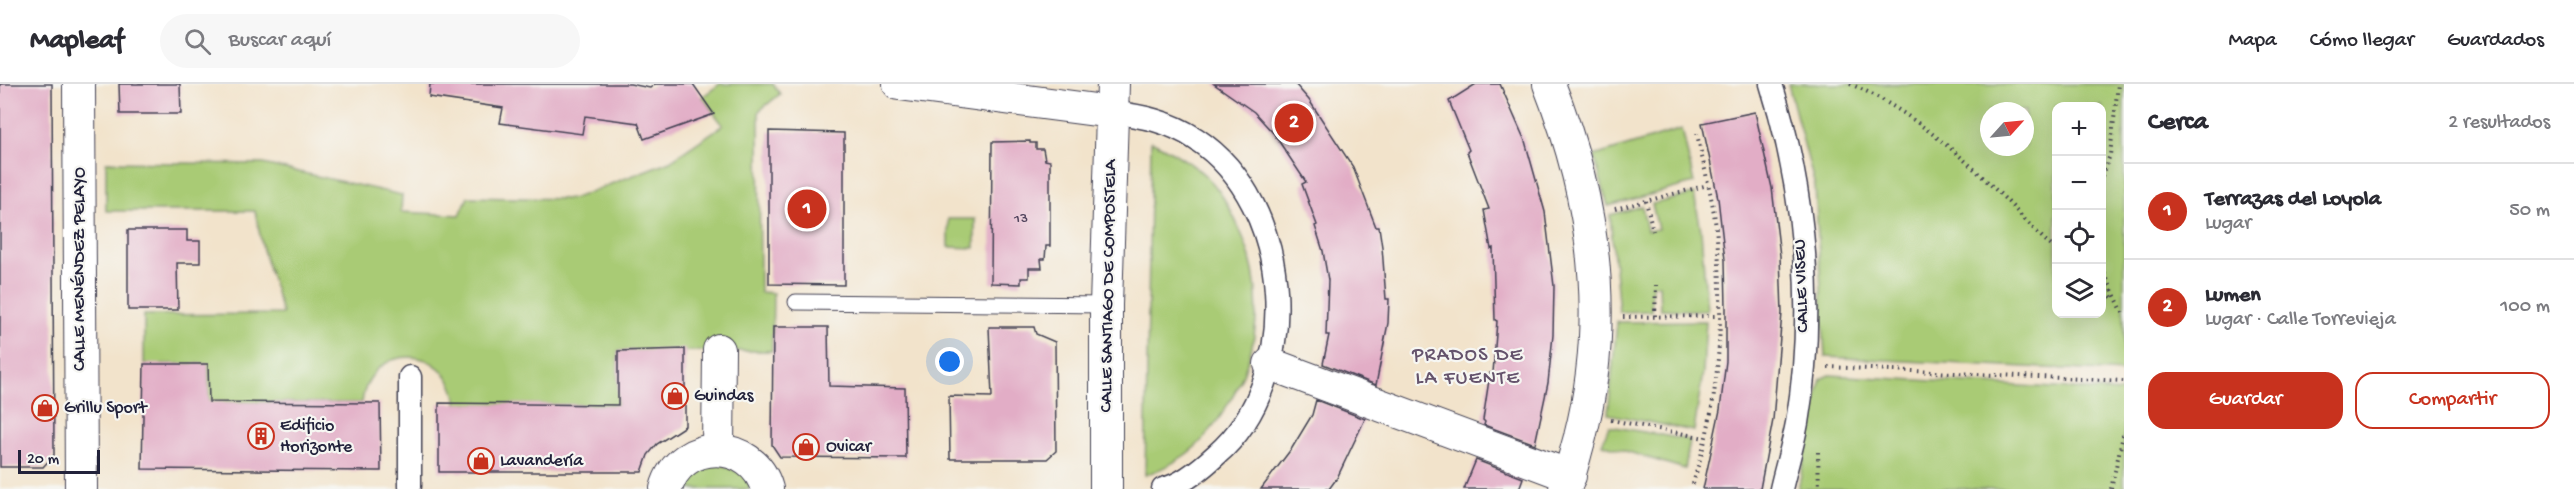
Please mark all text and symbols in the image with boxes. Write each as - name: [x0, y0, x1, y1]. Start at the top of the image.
- search box: [160, 14, 580, 68]
- text: Mapleaf: [30, 25, 124, 58]
- icon: search: [181, 25, 214, 58]
- text: Buscar aquí: [229, 28, 331, 54]
- text: Mapa: [2228, 29, 2277, 54]
- text: Cómo llegar: [2310, 29, 2414, 54]
- text: Guardados: [2447, 29, 2544, 54]
- pin: 2: [1274, 100, 1314, 146]
- north arrow: [1980, 102, 2034, 156]
- map controls: [2052, 102, 2106, 318]
- button: +: [2052, 102, 2106, 156]
- text: Cerca: [2148, 108, 2208, 139]
- text: 2 resultados: [2448, 112, 2550, 135]
- button: −: [2052, 156, 2106, 210]
- street label: CALLE SANTIAGO DE COMPOSTELA: [1096, 158, 1122, 413]
- street label: CALLE MENÉNDEZ PELAYO: [70, 167, 91, 371]
- pin: 1: [788, 186, 826, 232]
- text: Terrazas del Loyola: [2205, 187, 2381, 213]
- text: 1: [2163, 200, 2172, 223]
- text: 50 m: [2509, 200, 2550, 223]
- house number: 13: [1013, 210, 1028, 228]
- button: locate: [2052, 210, 2106, 264]
- text: Lugar: [2205, 213, 2251, 236]
- street label: CALLE VISEU: [1790, 239, 1814, 333]
- button: layers: [2052, 264, 2106, 318]
- text: Lumen: [2205, 283, 2261, 309]
- text: 2: [2163, 296, 2172, 319]
- text: 100 m: [2500, 296, 2550, 319]
- text: Lugar · Calle Torrevieja: [2205, 309, 2396, 332]
- district label: PRADOS DE LA FUENTE: [1411, 345, 1524, 391]
- your location: [935, 347, 964, 376]
- button: Guardar: [2148, 372, 2343, 429]
- button: Compartir: [2355, 372, 2550, 429]
- shop icon: Guindas: [660, 381, 690, 411]
- place label: Guindas: [694, 386, 755, 407]
- shop icon: Grillu Sport: [30, 393, 60, 423]
- place label: Grillu Sport: [64, 398, 148, 419]
- place label: Edificio Horizonte: [280, 416, 353, 458]
- building icon: Edificio Horizonte: [246, 421, 276, 451]
- shop icon: Ovicar: [791, 432, 821, 462]
- place label: Ovicar: [826, 437, 873, 458]
- shop icon: Lavandería: [466, 446, 496, 476]
- scale bar: [18, 447, 100, 474]
- text: 20 m: [27, 451, 59, 470]
- place label: Lavandería: [500, 451, 584, 472]

